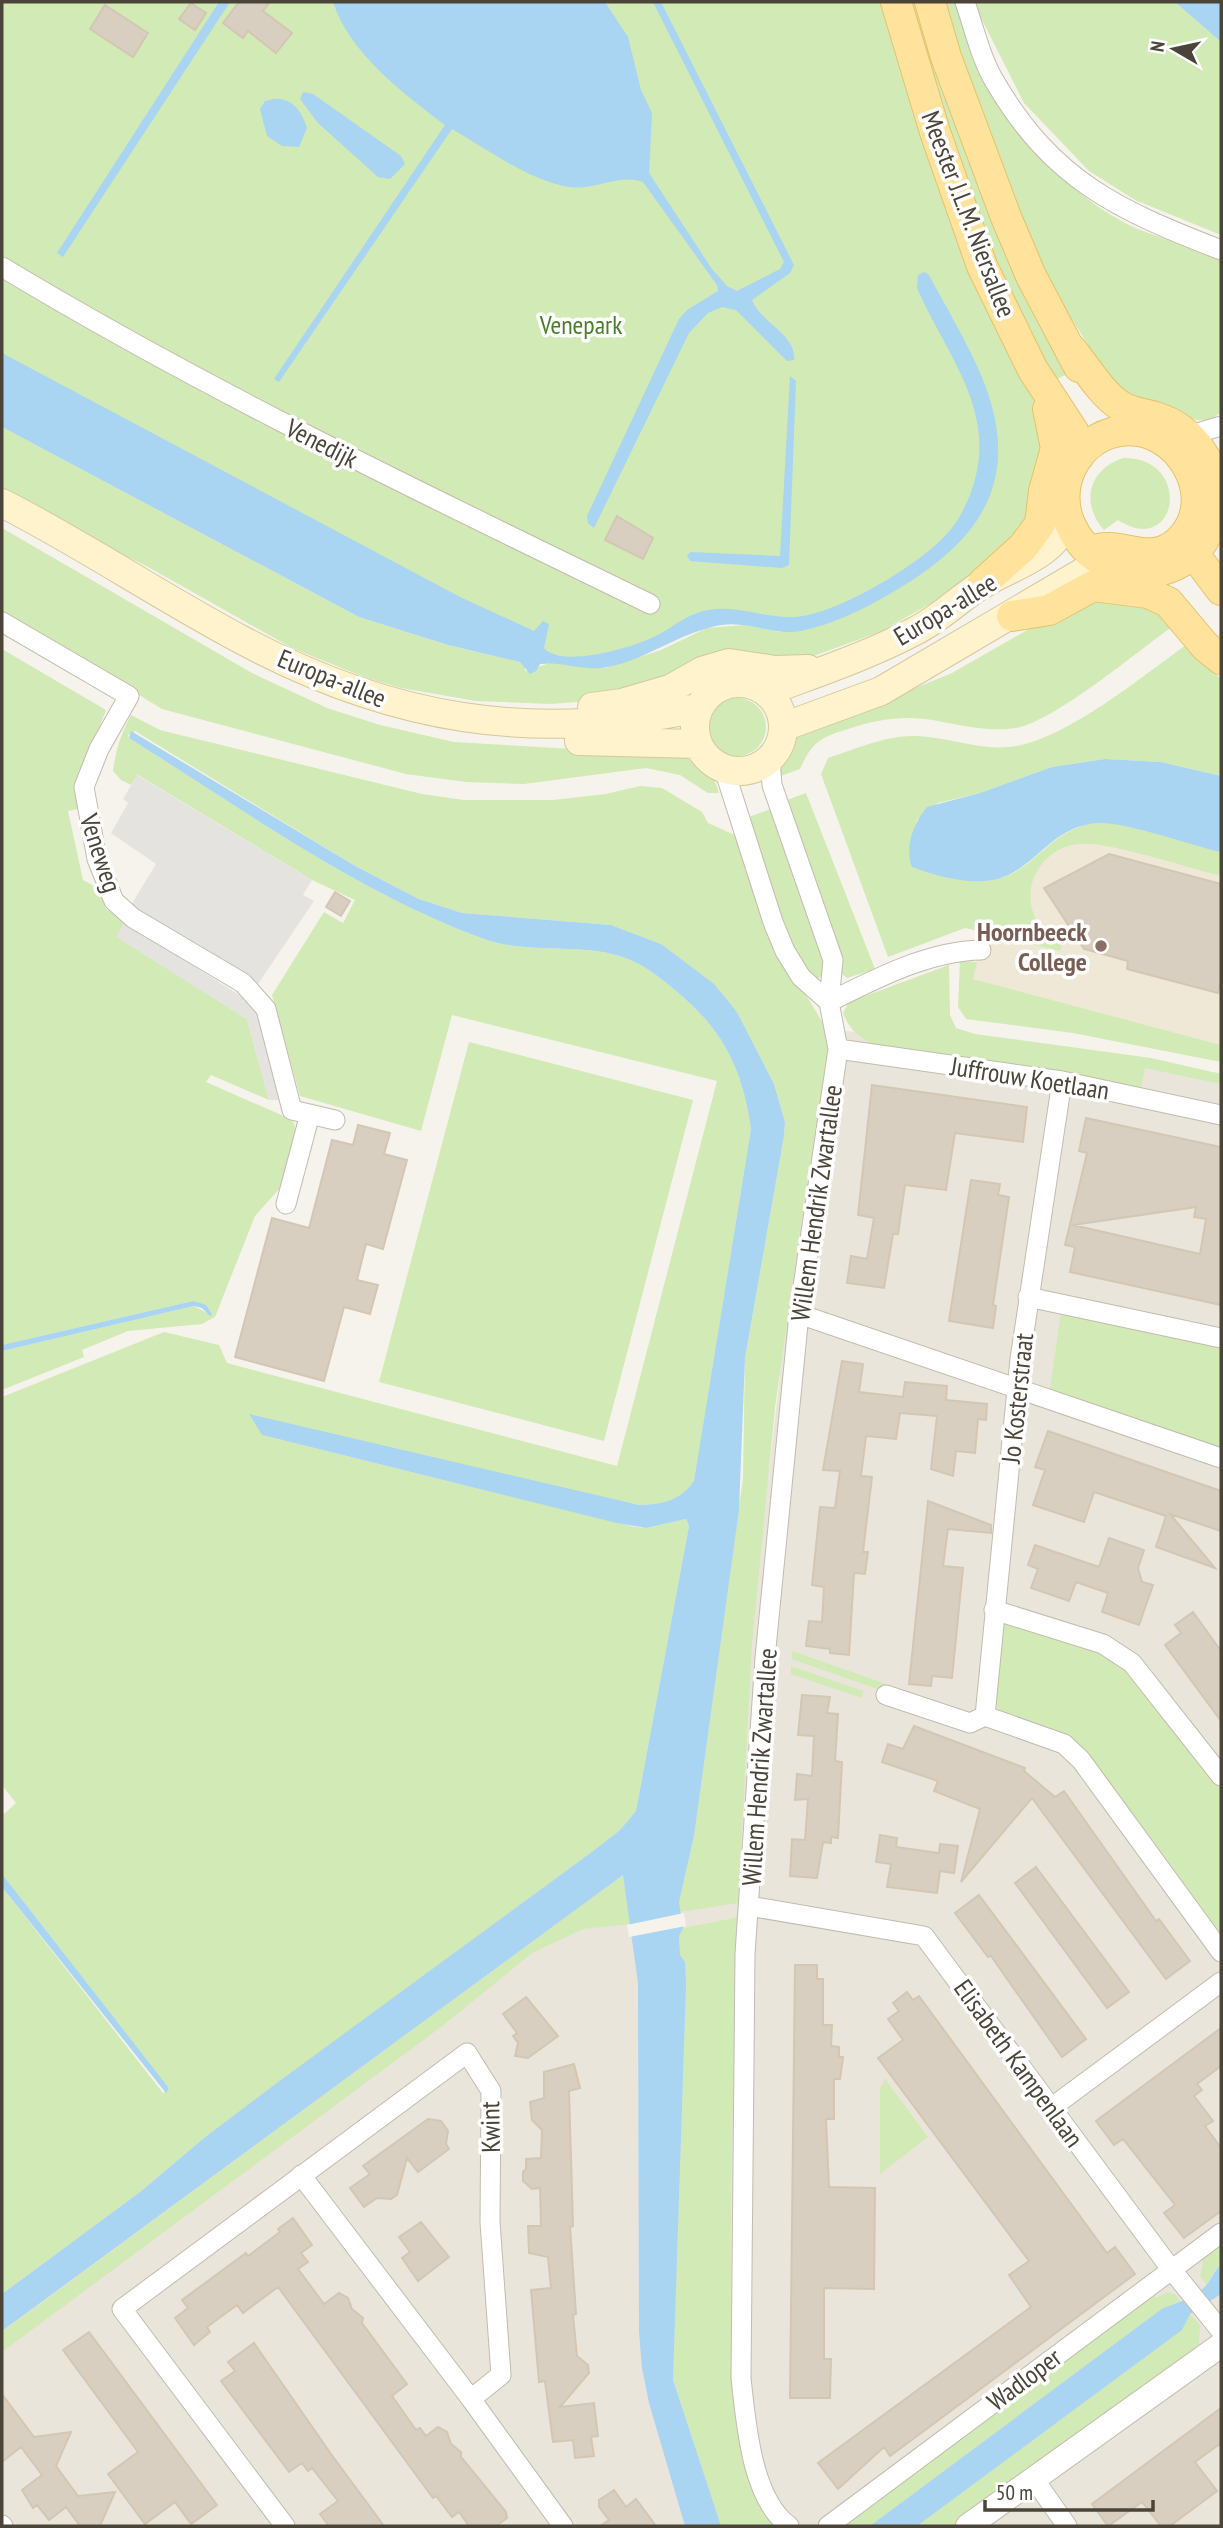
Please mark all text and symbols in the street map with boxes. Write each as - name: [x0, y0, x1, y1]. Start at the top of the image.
- north arrow: [1139, 14, 1209, 84]
- text: N: [1145, 39, 1170, 53]
- street label: Meester J.L.M. Niersallee: [914, 106, 1024, 322]
- park label: Venepark: [539, 308, 622, 341]
- street label: Venedijk: [280, 411, 363, 475]
- street label: Europa-allee: [888, 566, 1002, 652]
- street label: Europa-allee: [273, 641, 391, 715]
- street label: Veneweg: [73, 809, 129, 896]
- place label: Hoornbeeck College: [977, 915, 1087, 978]
- marker: Hoornbeeck College: [1093, 938, 1109, 954]
- street label: Juffrouw Koetlaan: [947, 1049, 1112, 1107]
- street label: Willem Hendrik Zwartallee: [783, 1083, 849, 1323]
- street label: Jo Kosterstraat: [994, 1331, 1040, 1466]
- street label: Willem Hendrik Zwartallee: [734, 1647, 784, 1887]
- street label: Elisabeth Kampenlaan: [947, 1973, 1091, 2153]
- street label: Kwint: [473, 2101, 507, 2153]
- street label: Wadloper: [980, 2340, 1068, 2418]
- scale bar: [985, 2468, 1153, 2512]
- text: 50 m: [996, 2479, 1033, 2506]

